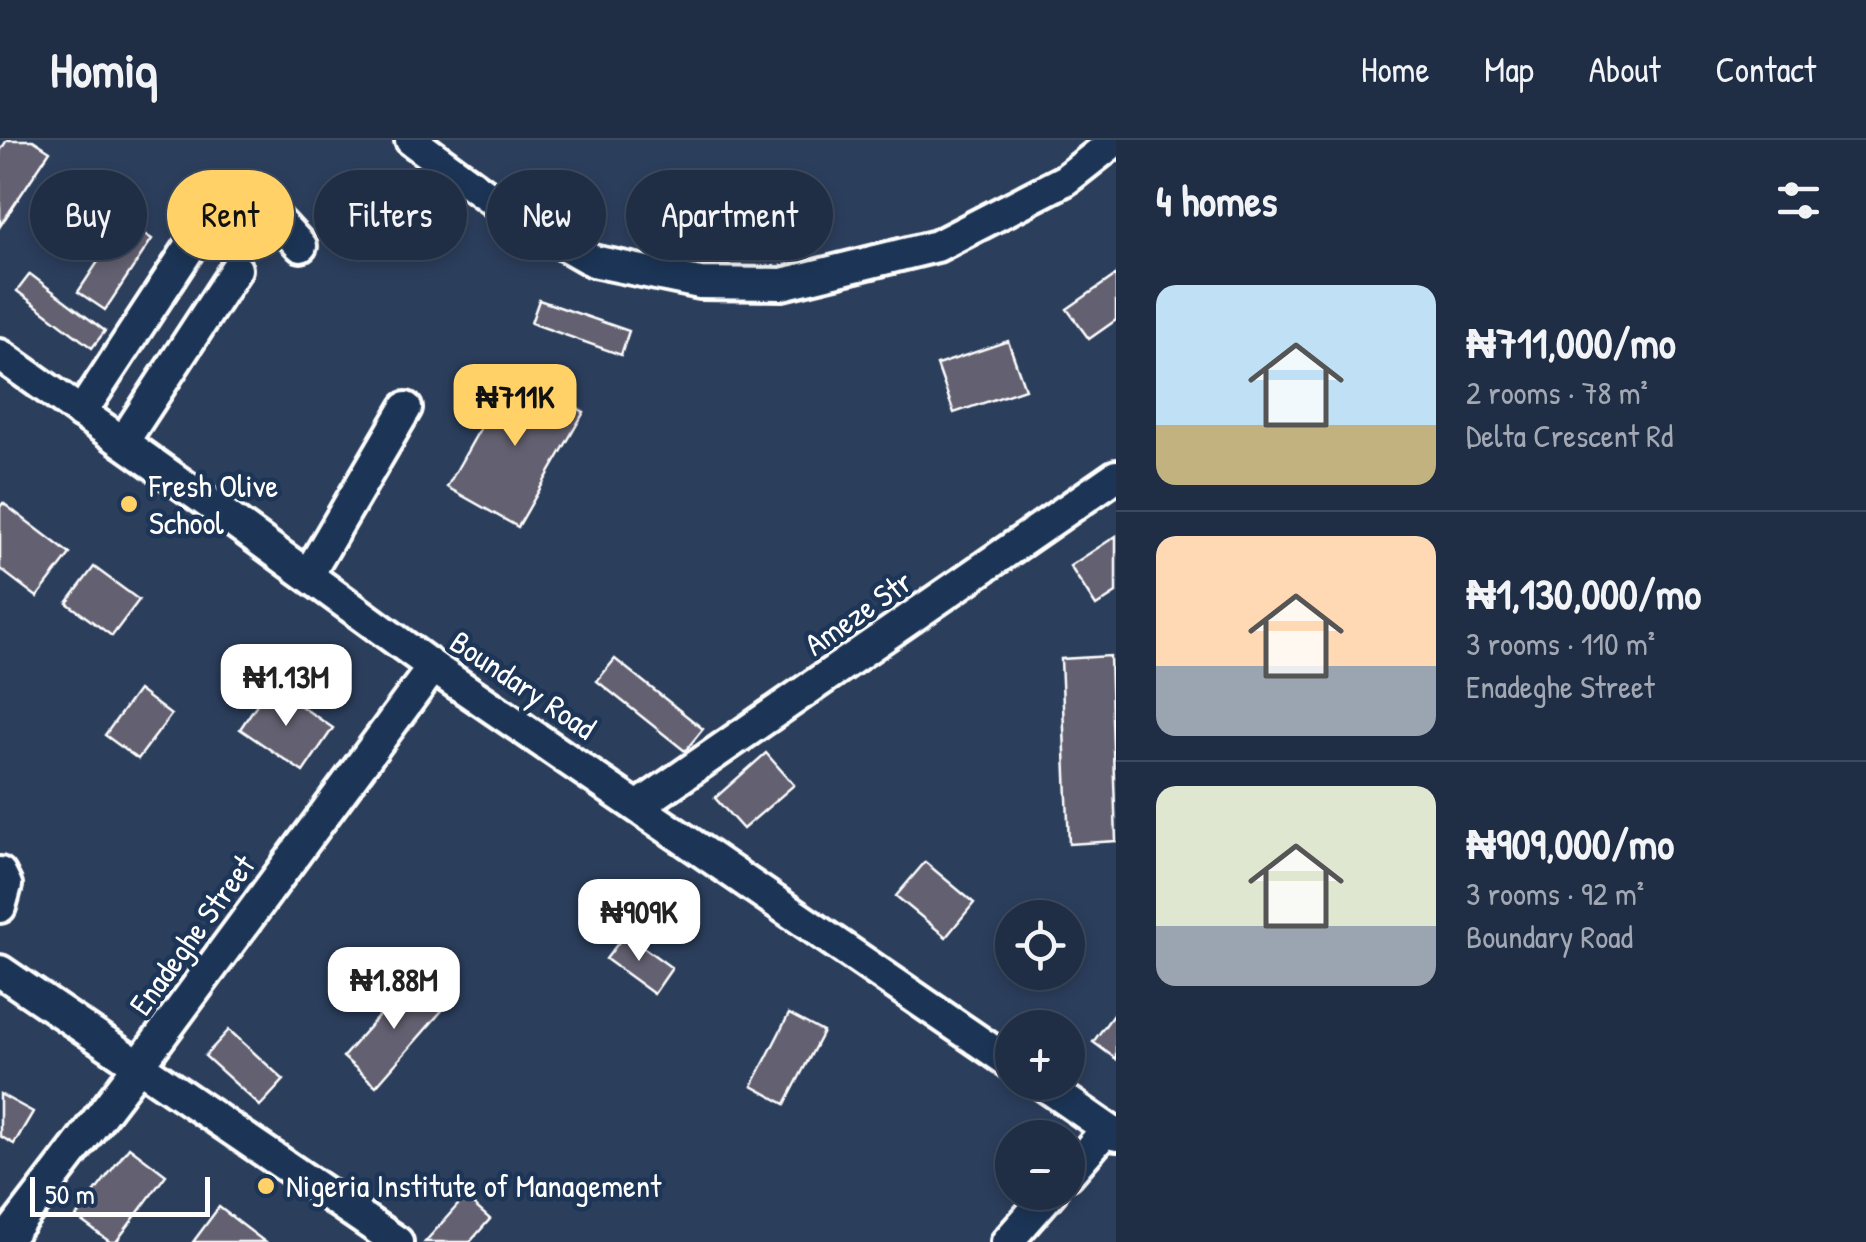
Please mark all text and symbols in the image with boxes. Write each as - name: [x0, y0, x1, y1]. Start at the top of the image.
- text: Homiq: [50, 37, 157, 102]
- text: Home: [1361, 46, 1429, 93]
- text: Map: [1484, 46, 1534, 93]
- text: About: [1589, 46, 1661, 93]
- text: Contact: [1716, 46, 1816, 93]
- chip: Buy: [30, 170, 147, 260]
- chip: Rent: [167, 170, 294, 260]
- chip: Filters: [314, 170, 467, 260]
- chip: New: [487, 170, 606, 260]
- chip: Apartment: [626, 170, 833, 260]
- text: 4 homes: [1156, 172, 1277, 229]
- icon: filters: [1771, 173, 1826, 228]
- text: ₦711,000/mo: [1466, 314, 1676, 371]
- icon: home: [1236, 325, 1356, 445]
- pin: ₦711K: [445, 364, 585, 449]
- text: 2 rooms · 78 m²: [1466, 371, 1648, 414]
- text: ₦711K: [476, 375, 554, 418]
- text: Delta Crescent Rd: [1466, 414, 1673, 457]
- place label: Fresh Olive School: [148, 464, 278, 544]
- marker: Fresh Olive School: [118, 493, 140, 515]
- street label: Ameze Str: [795, 560, 920, 665]
- text: ₦1,130,000/mo: [1466, 565, 1701, 622]
- icon: home: [1236, 576, 1356, 696]
- street label: Boundary Road: [442, 620, 605, 749]
- text: 3 rooms · 110 m²: [1466, 622, 1655, 665]
- pin: ₦1.13M: [205, 644, 367, 729]
- text: ₦1.13M: [243, 655, 329, 698]
- text: Enadeghe Street: [1466, 665, 1655, 708]
- text: ₦909,000/mo: [1466, 815, 1674, 872]
- icon: home: [1236, 826, 1356, 946]
- street label: Enadeghe Street: [119, 845, 265, 1024]
- text: 3 rooms · 92 m²: [1466, 872, 1644, 915]
- pin: ₦909K: [569, 879, 709, 964]
- text: ₦909K: [600, 890, 678, 933]
- map controls: [995, 900, 1085, 1210]
- button: locate: [995, 900, 1085, 990]
- text: Boundary Road: [1466, 915, 1633, 958]
- pin: ₦1.88M: [313, 947, 475, 1032]
- text: ₦1.88M: [350, 958, 438, 1001]
- button: +: [995, 1010, 1085, 1100]
- button: −: [995, 1120, 1085, 1210]
- place label: Nigeria Institute of Management: [286, 1164, 662, 1207]
- scale bar: [30, 1172, 210, 1216]
- text: 50 m: [45, 1175, 95, 1213]
- marker: Nigeria Institute of Management: [255, 1175, 277, 1197]

